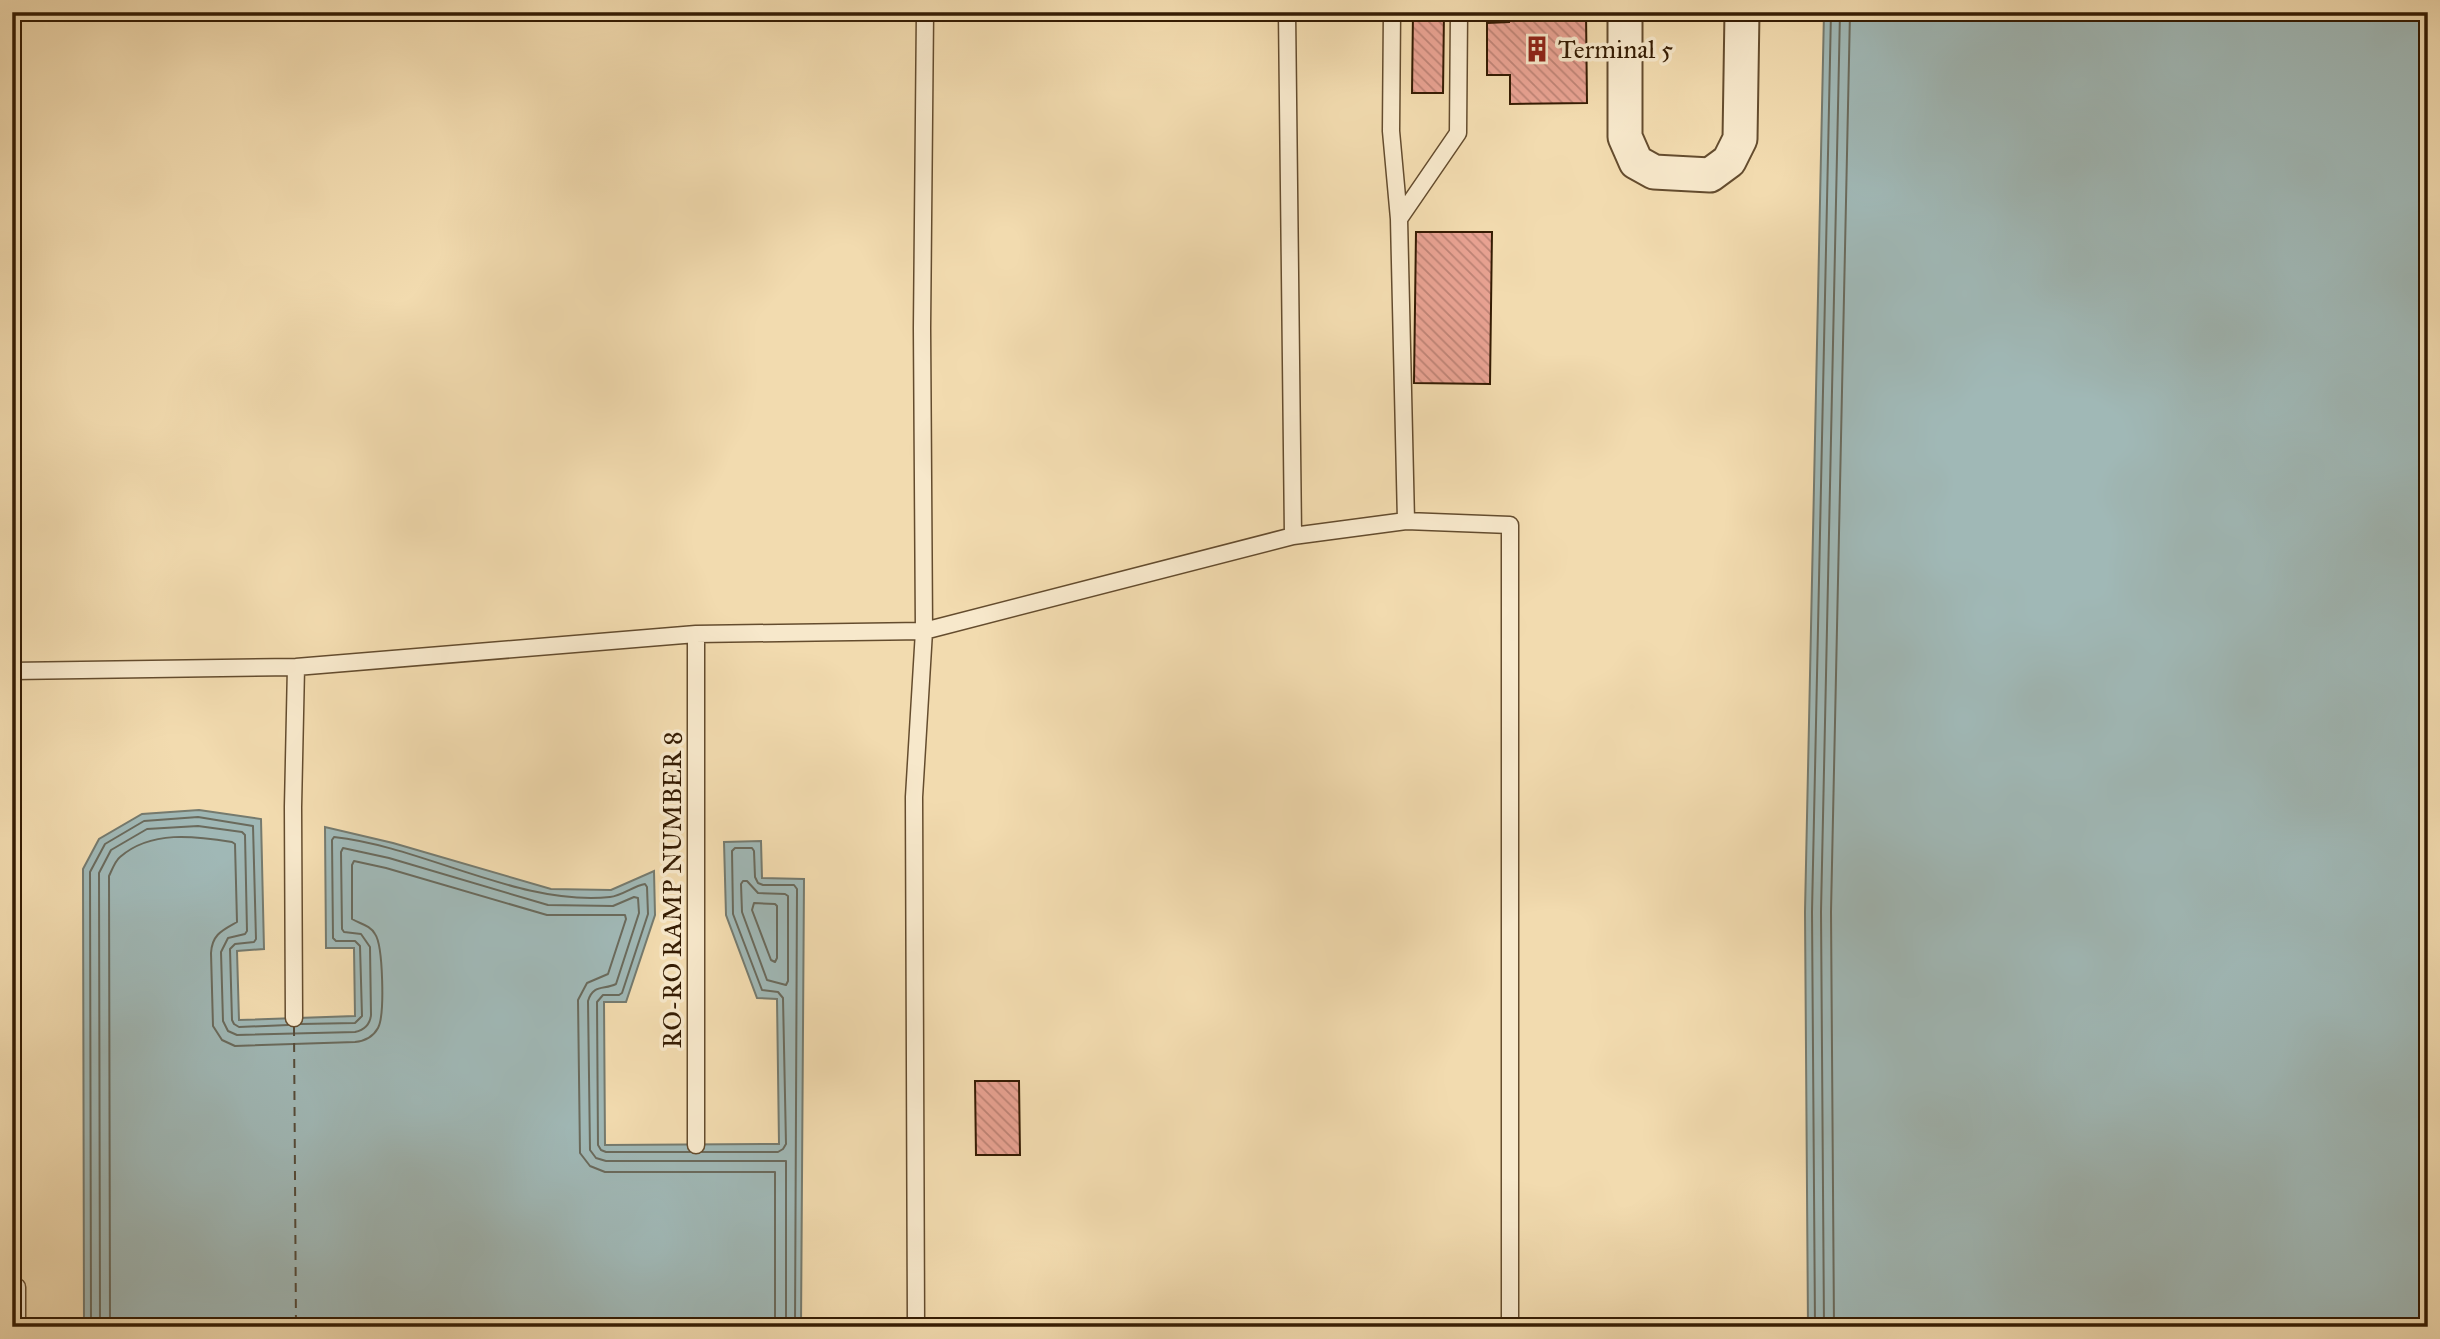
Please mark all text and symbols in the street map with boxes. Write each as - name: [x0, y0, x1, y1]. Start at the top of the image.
- place label: Terminal 5: [1558, 33, 1673, 65]
- building icon: Terminal 5: [1522, 34, 1552, 64]
- street label: RO-RO RAMP NUMBER 8: [656, 731, 688, 1049]

